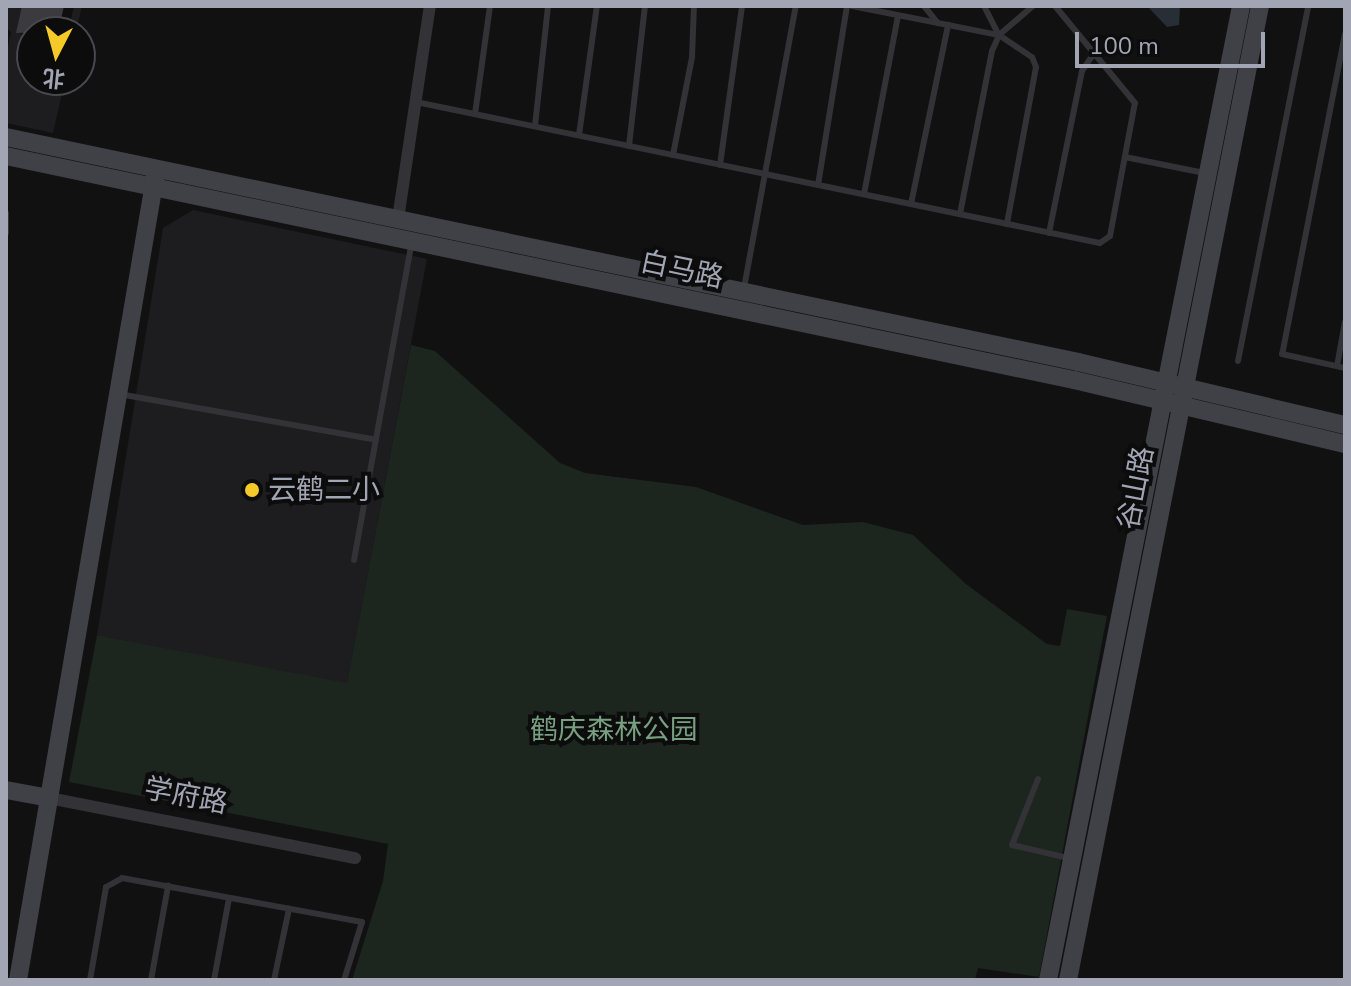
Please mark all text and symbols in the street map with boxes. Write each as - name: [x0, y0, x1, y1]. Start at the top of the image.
- north arrow: [16, 16, 96, 96]
- scale bar: [1079, 16, 1269, 66]
- text: 100 m: [1089, 30, 1159, 62]
- text: 北: [41, 62, 66, 94]
- street label: 白马路: [637, 245, 727, 295]
- street label: 谷山路: [1111, 444, 1161, 532]
- place label: 云鹤二小: [268, 473, 380, 507]
- marker: 云鹤二小: [243, 481, 261, 499]
- park label: 鹤庆森林公园: [530, 713, 698, 747]
- street label: 学府路: [142, 771, 230, 821]

